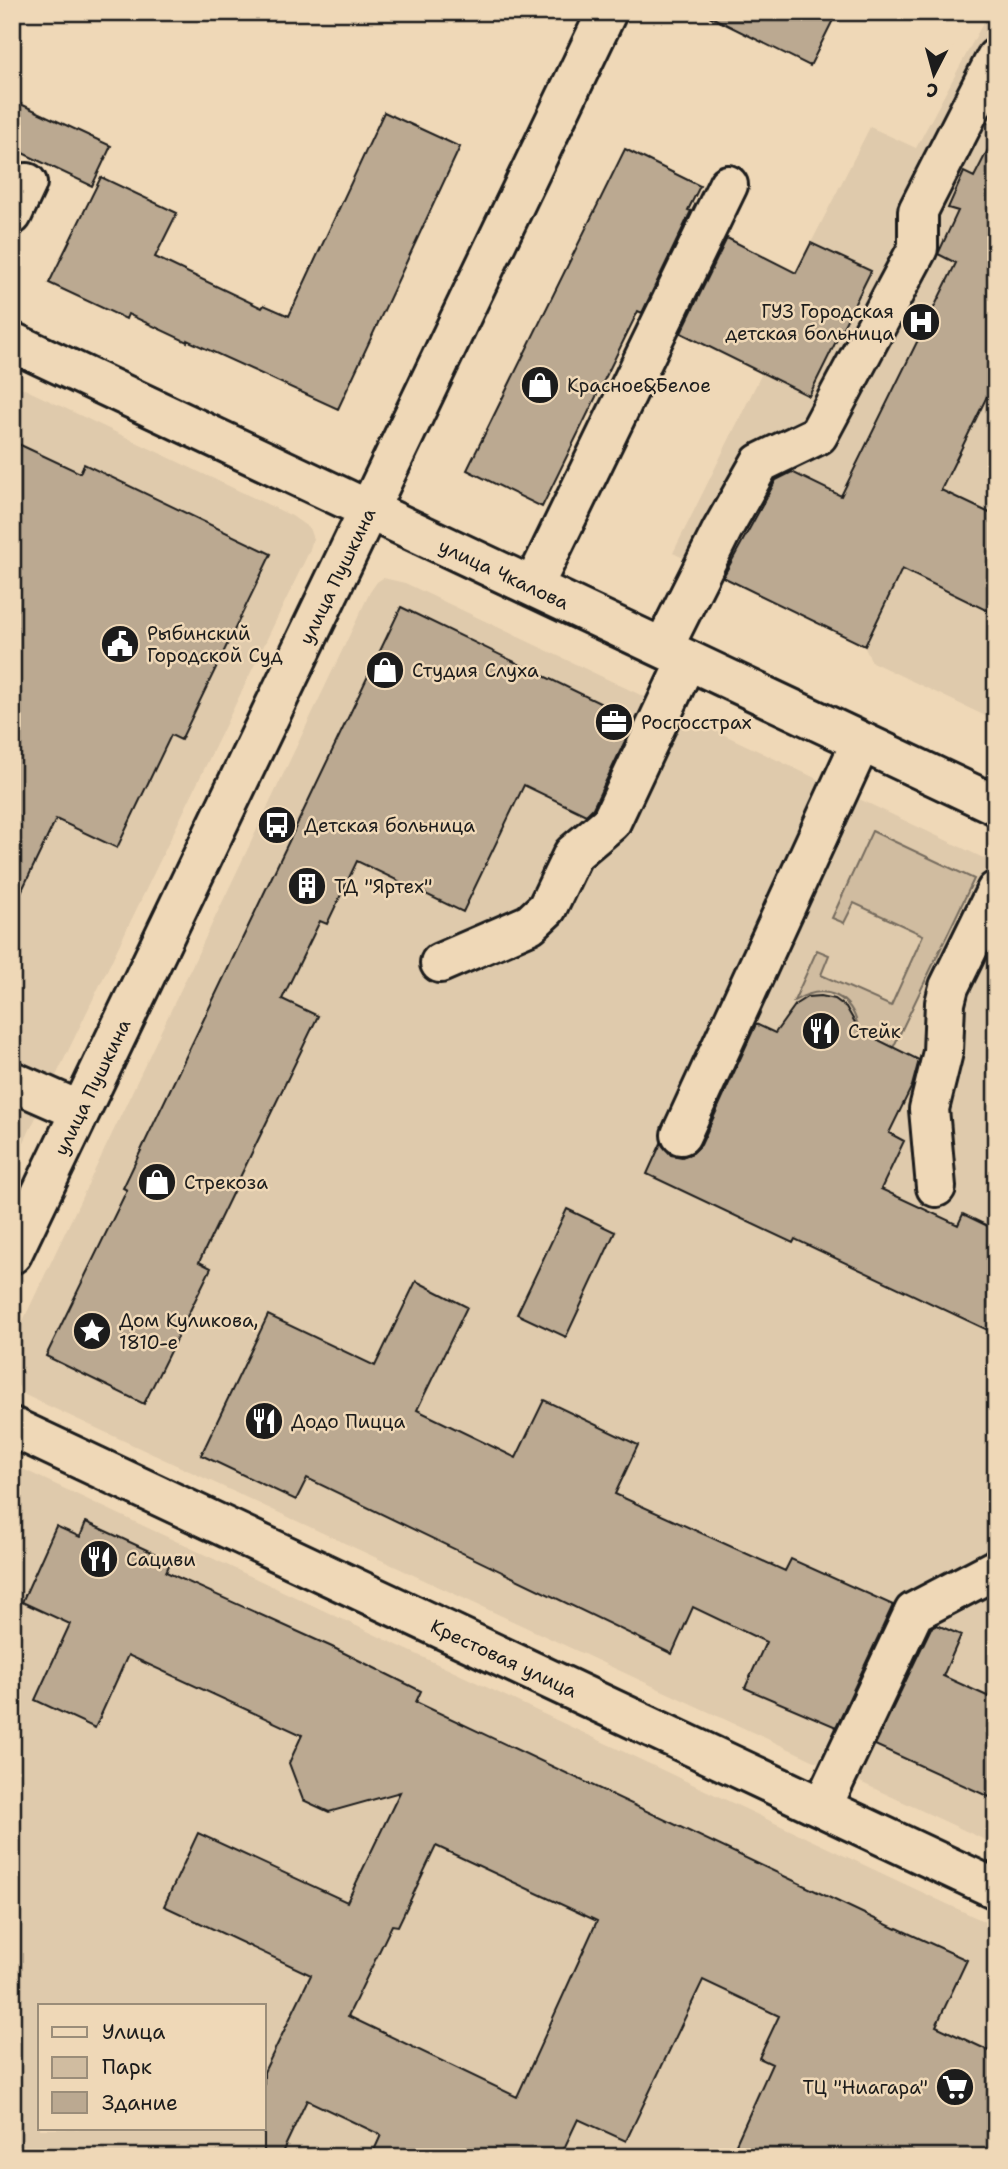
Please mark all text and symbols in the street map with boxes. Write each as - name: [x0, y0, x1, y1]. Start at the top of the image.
- north arrow: [900, 38, 970, 108]
- text: С: [925, 77, 939, 103]
- place label: ГУЗ Городская детская больница: [725, 299, 894, 346]
- hospital icon: ГУЗ Городская детская больница: [900, 301, 942, 343]
- shop icon: Красное&Белое: [519, 364, 561, 406]
- place label: Красное&Белое: [567, 373, 711, 398]
- street label: улица Пушкина: [294, 504, 381, 649]
- street label: улица Чкалова: [435, 533, 573, 616]
- place label: Рыбинский Городской Суд: [147, 621, 283, 668]
- public building icon: Рыбинский Городской Суд: [99, 623, 141, 665]
- shop icon: Студия Слуха: [364, 649, 406, 691]
- place label: Студия Слуха: [412, 658, 539, 683]
- office icon: Росгосстрах: [593, 701, 635, 743]
- place label: Росгосстрах: [641, 710, 752, 735]
- bus stop icon: Детская больница: [256, 804, 298, 846]
- place label: Детская больница: [304, 813, 475, 838]
- building icon: ТД "Яртех": [286, 865, 328, 907]
- place label: ТД "Яртех": [334, 874, 432, 899]
- restaurant icon: Стейк: [800, 1010, 842, 1052]
- street label: улица Пушкина: [49, 1015, 136, 1160]
- place label: Стейк: [848, 1019, 901, 1044]
- shop icon: Стрекоза: [136, 1161, 178, 1203]
- place label: Стрекоза: [184, 1170, 268, 1195]
- place label: Дом Куликова, 1810-е: [119, 1308, 259, 1355]
- place icon: Дом Куликова, 1810-е: [71, 1310, 113, 1352]
- restaurant icon: Додо Пицца: [243, 1400, 285, 1442]
- place label: Додо Пицца: [291, 1409, 406, 1434]
- restaurant icon: Сациви: [78, 1538, 120, 1580]
- place label: Сациви: [126, 1547, 196, 1572]
- street label: Крестовая улица: [427, 1614, 581, 1703]
- legend: [38, 2004, 266, 2130]
- text: Улица: [102, 2018, 165, 2046]
- text: Парк: [102, 2053, 152, 2081]
- supermarket icon: ТЦ "Ниагара": [934, 2066, 976, 2108]
- place label: ТЦ "Ниагара": [802, 2075, 928, 2100]
- text: Здание: [102, 2089, 178, 2117]

